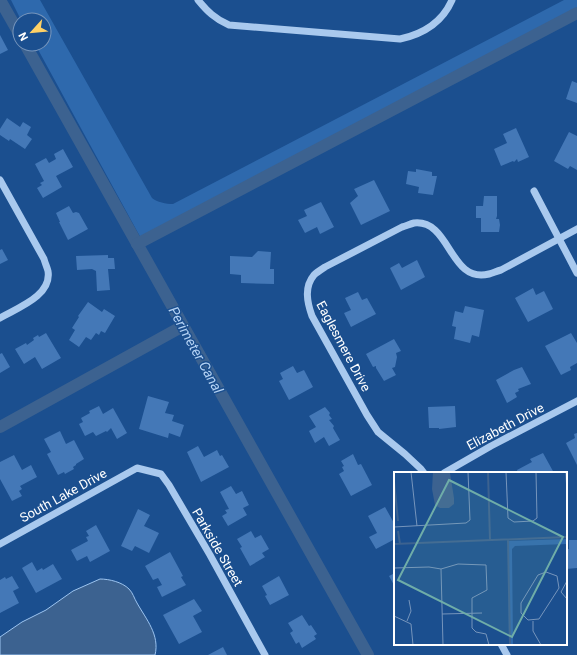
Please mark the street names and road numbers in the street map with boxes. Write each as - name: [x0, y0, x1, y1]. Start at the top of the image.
- street label: Eaglesmere Drive: [313, 298, 374, 394]
- street label: Elizabeth Drive: [464, 400, 546, 453]
- street label: South Lake Drive: [17, 465, 109, 525]
- street label: Parkside Street: [189, 505, 246, 589]

